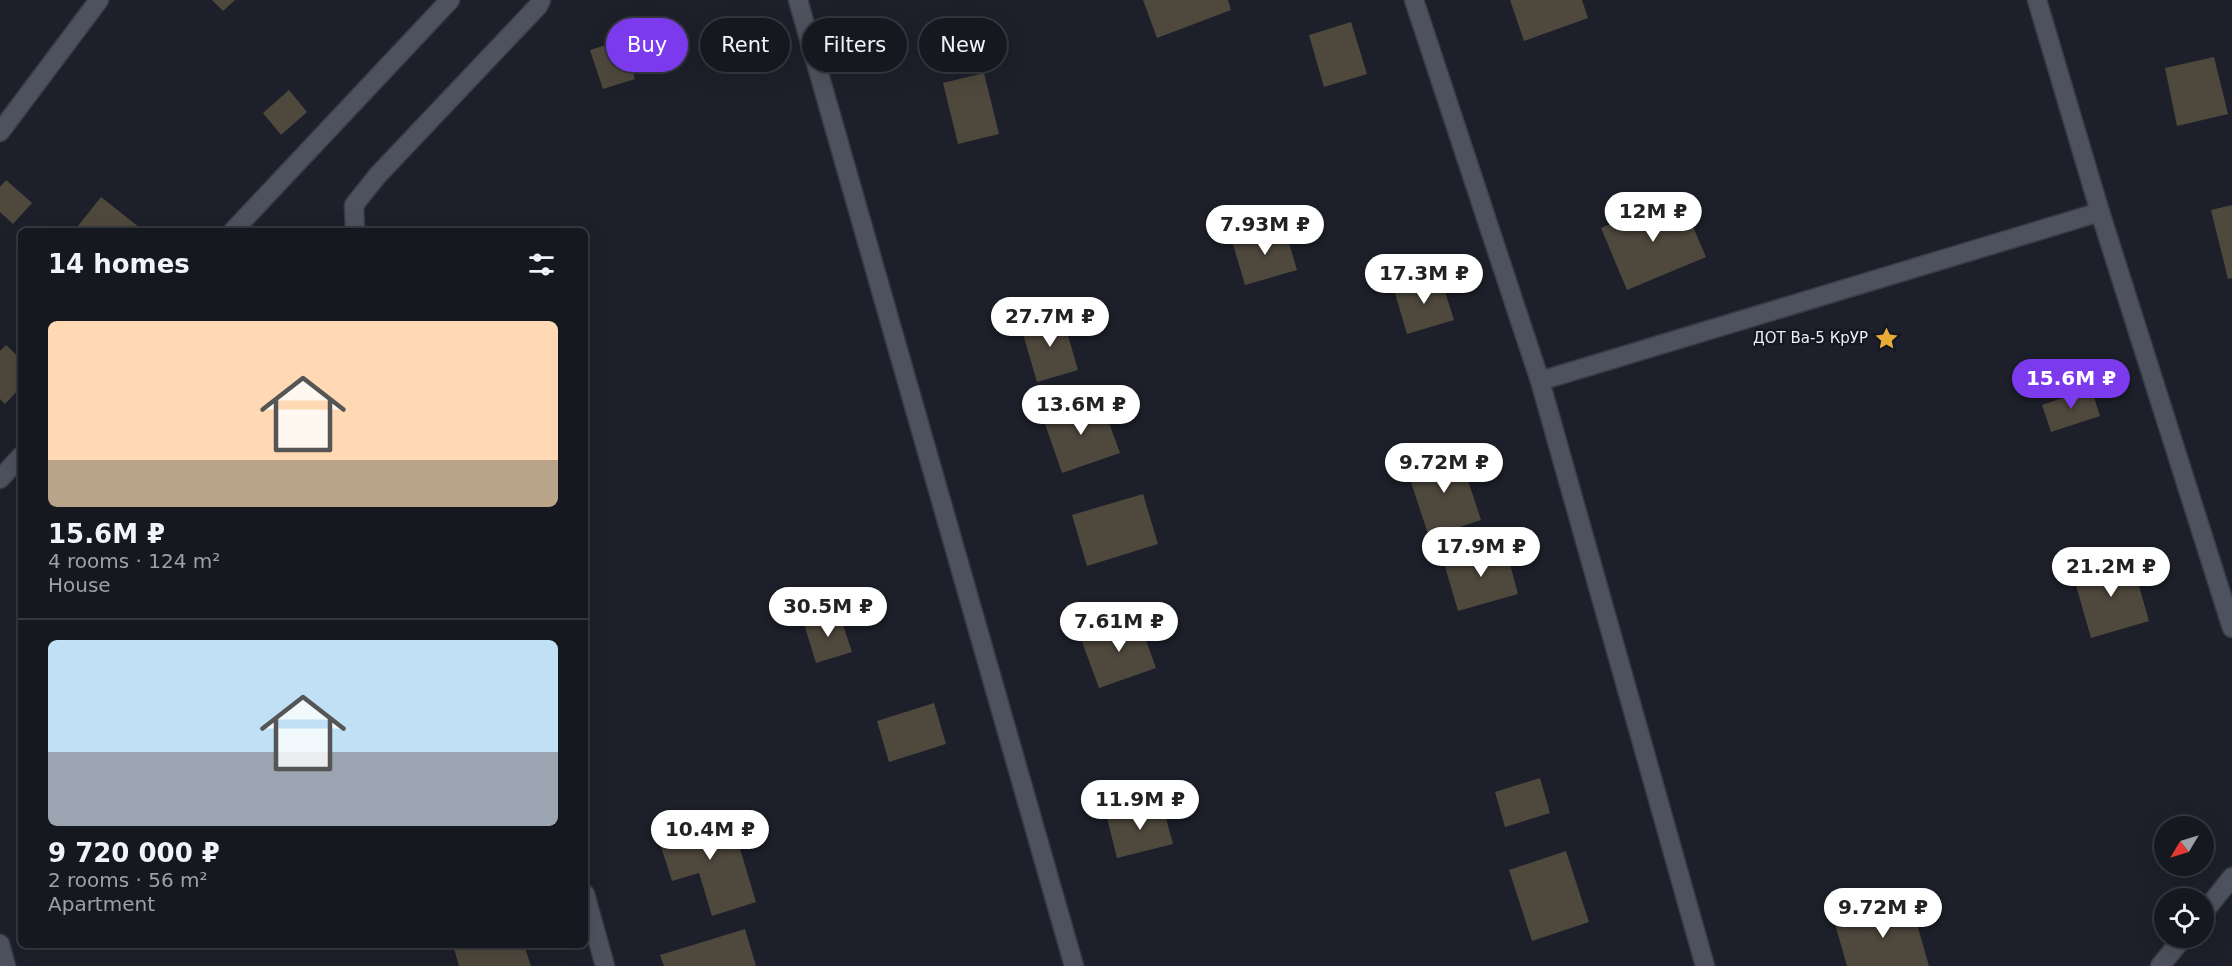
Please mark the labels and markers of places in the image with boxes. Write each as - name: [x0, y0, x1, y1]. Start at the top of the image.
- pin: 12M ₽: [1611, 192, 1695, 243]
- pin: 7.93M ₽: [1210, 205, 1320, 256]
- pin: 17.3M ₽: [1369, 254, 1479, 305]
- pin: 27.7M ₽: [995, 297, 1105, 348]
- place icon: ДОТ Ва-5 КрУР: [1873, 325, 1899, 351]
- place label: ДОТ Ва-5 КрУР: [1753, 329, 1868, 347]
- pin: 15.6M ₽: [2016, 359, 2126, 410]
- pin: 13.6M ₽: [1026, 385, 1136, 436]
- pin: 9.72M ₽: [1389, 443, 1499, 494]
- pin: 17.9M ₽: [1426, 527, 1536, 578]
- pin: 21.2M ₽: [2056, 547, 2166, 598]
- pin: 30.5M ₽: [773, 587, 883, 638]
- pin: 7.61M ₽: [1064, 602, 1174, 653]
- pin: 11.9M ₽: [1085, 780, 1195, 831]
- pin: 10.4M ₽: [655, 810, 765, 861]
- pin: 9.72M ₽: [1828, 888, 1938, 939]

